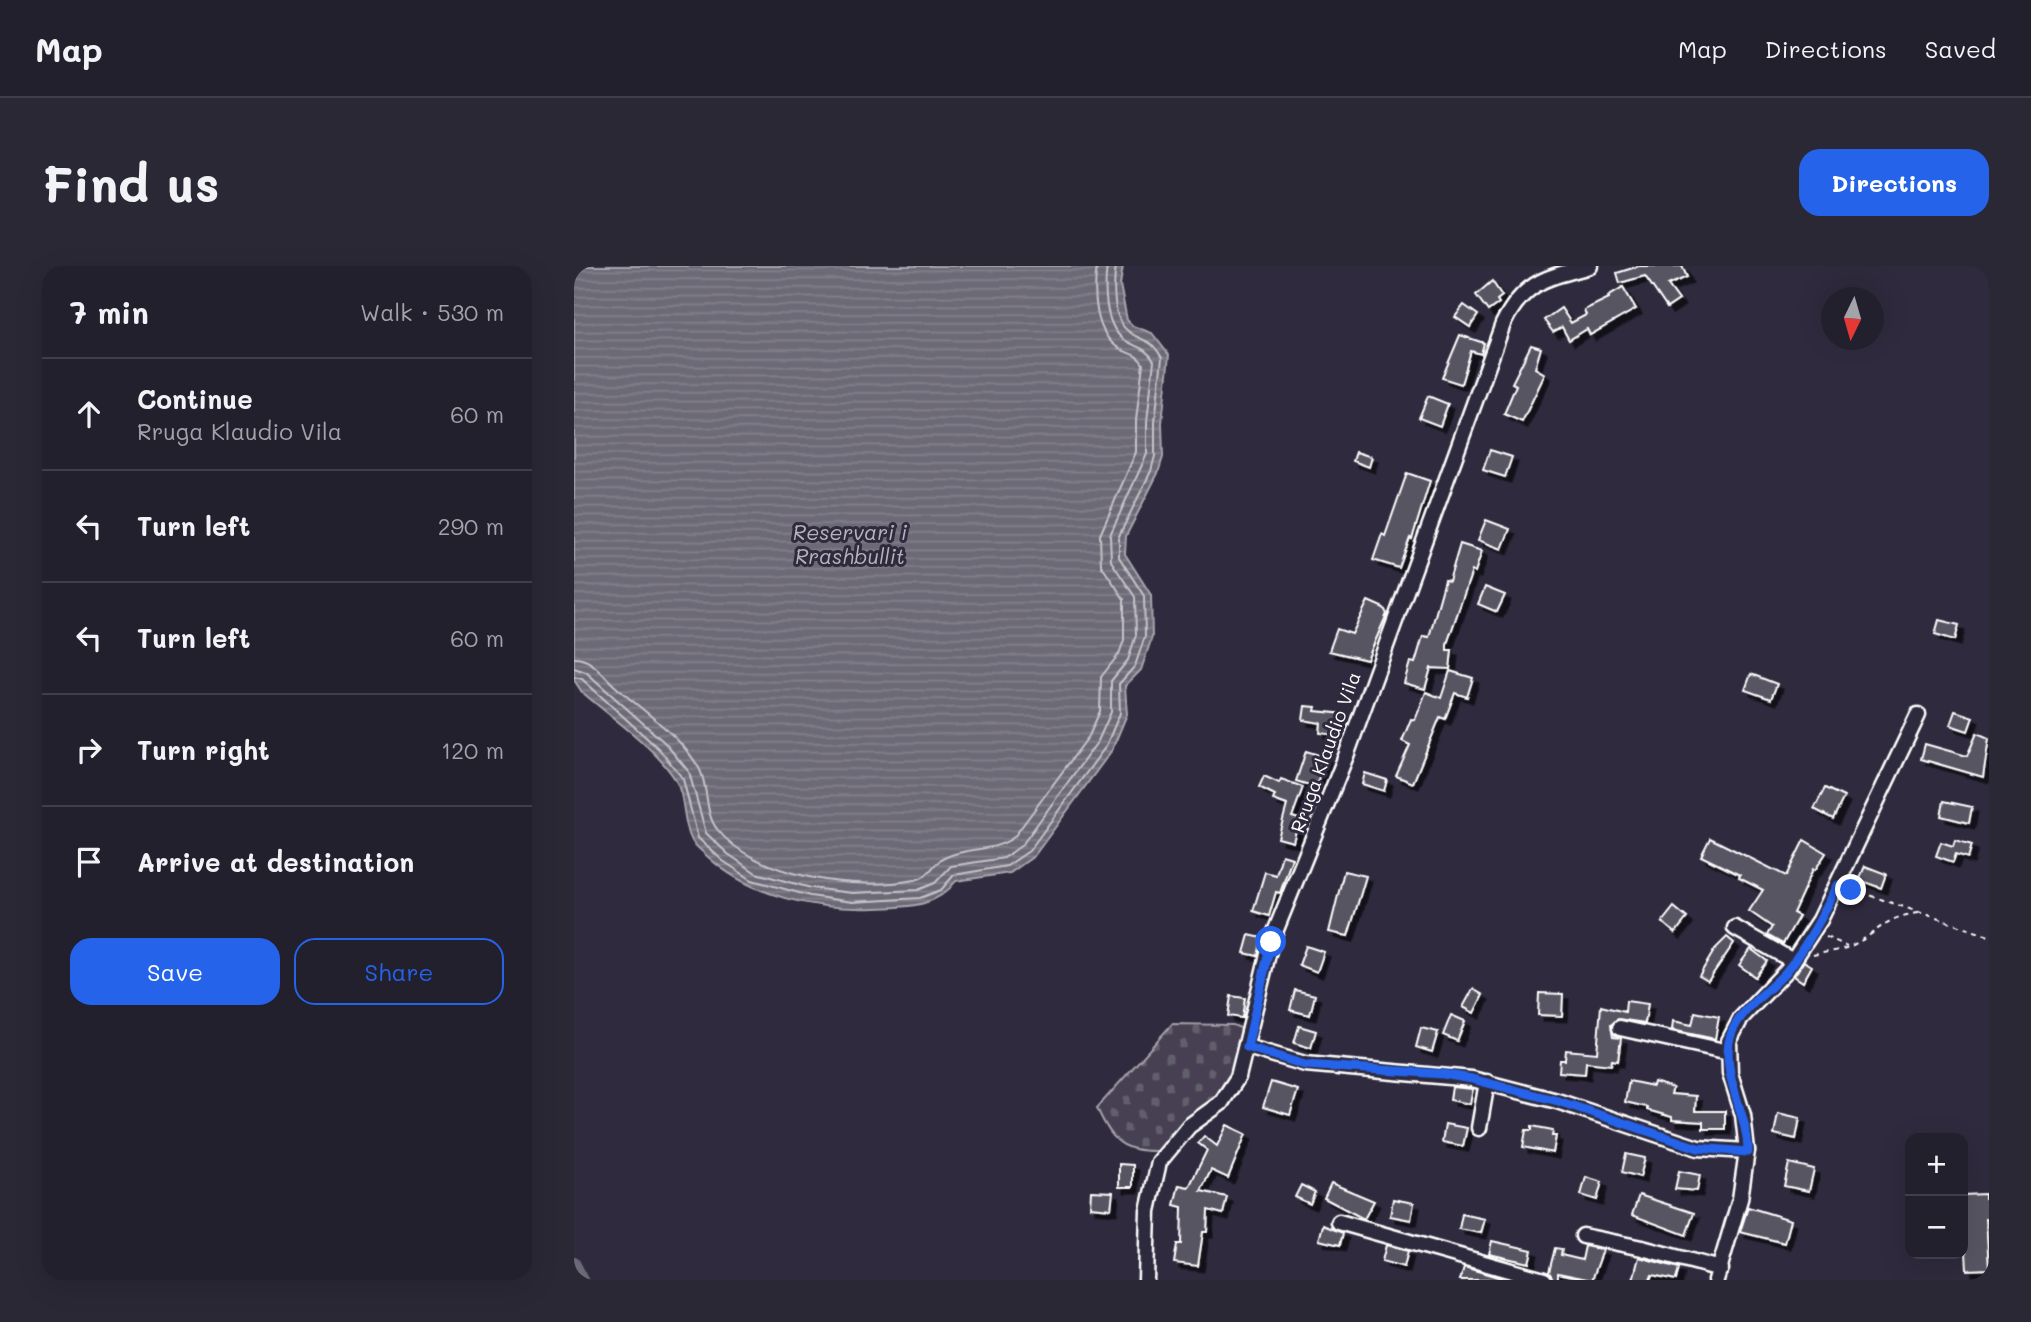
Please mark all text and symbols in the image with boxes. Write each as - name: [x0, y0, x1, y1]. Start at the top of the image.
- text: Map: [35, 27, 103, 70]
- text: Map: [1678, 33, 1727, 64]
- text: Directions: [1765, 33, 1887, 64]
- text: Saved: [1925, 33, 1996, 64]
- button: Directions: [1799, 149, 1989, 216]
- text: Find us: [42, 151, 220, 214]
- north arrow: [1821, 287, 1884, 350]
- text: 7 min: [70, 292, 149, 332]
- text: Walk · 530 m: [360, 297, 504, 327]
- text: Continue: [137, 382, 253, 416]
- icon: ahead: [70, 395, 108, 433]
- text: 60 m: [450, 399, 504, 429]
- text: Rruga Klaudio Vila: [137, 416, 342, 446]
- icon: left: [70, 507, 108, 545]
- text: Turn left: [137, 509, 250, 543]
- text: 290 m: [438, 511, 504, 541]
- water label: Reservari i Rrashbullit: [793, 518, 908, 569]
- icon: left: [70, 619, 108, 657]
- text: Turn left: [137, 621, 250, 655]
- text: 60 m: [450, 623, 504, 653]
- street label: Rruga Klaudio Vila: [1284, 668, 1366, 836]
- icon: right: [70, 731, 108, 769]
- text: Turn right: [137, 733, 270, 767]
- text: 120 m: [441, 735, 504, 765]
- icon: arrive: [70, 843, 108, 881]
- text: Arrive at destination: [137, 845, 414, 879]
- route end: [1835, 874, 1866, 905]
- route start: [1255, 926, 1286, 957]
- button: Save: [70, 938, 280, 1005]
- button: Share: [294, 938, 504, 1005]
- map controls: [1905, 1133, 1968, 1259]
- button: +: [1905, 1133, 1968, 1196]
- button: −: [1905, 1196, 1968, 1259]

